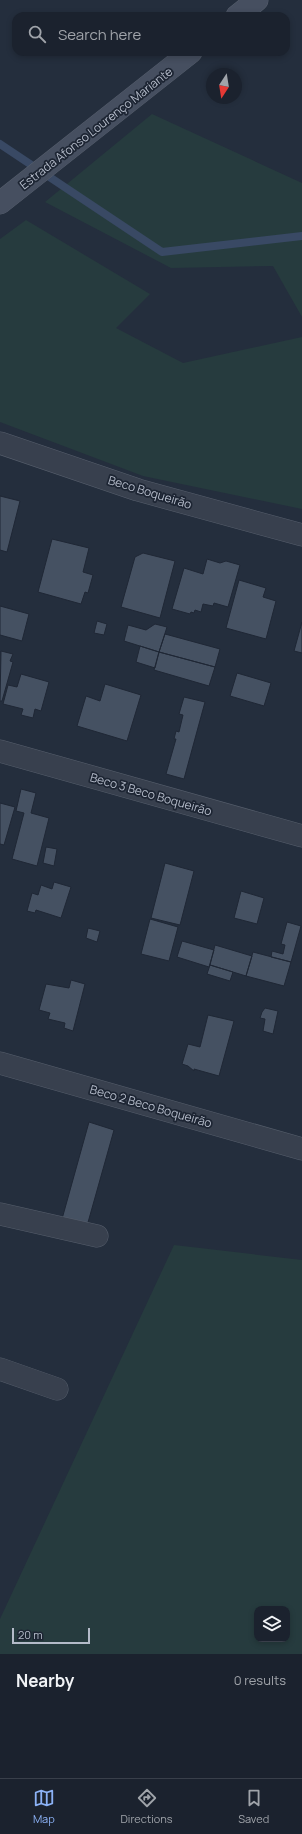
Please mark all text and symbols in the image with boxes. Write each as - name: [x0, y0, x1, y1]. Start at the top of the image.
- search box: [12, 12, 290, 56]
- icon: search: [26, 23, 48, 45]
- text: Search here: [58, 24, 141, 45]
- street label: Estrada Afonso Lourenço Mariante: [16, 63, 176, 193]
- north arrow: [206, 68, 242, 104]
- street label: Beco Boqueirão: [106, 471, 194, 513]
- street label: Beco 3 Beco Boqueirão: [88, 768, 214, 820]
- street label: Beco 2 Beco Boqueirão: [88, 1080, 214, 1132]
- map controls: [254, 1606, 290, 1642]
- button: layers: [254, 1606, 290, 1642]
- scale bar: [12, 1626, 90, 1645]
- text: 20 m: [18, 1627, 43, 1642]
- text: Nearby: [16, 1669, 74, 1692]
- text: 0 results: [234, 1671, 286, 1689]
- tab: Map: [33, 1787, 55, 1826]
- tab: Directions: [120, 1787, 173, 1826]
- tab: Saved: [238, 1787, 269, 1826]

